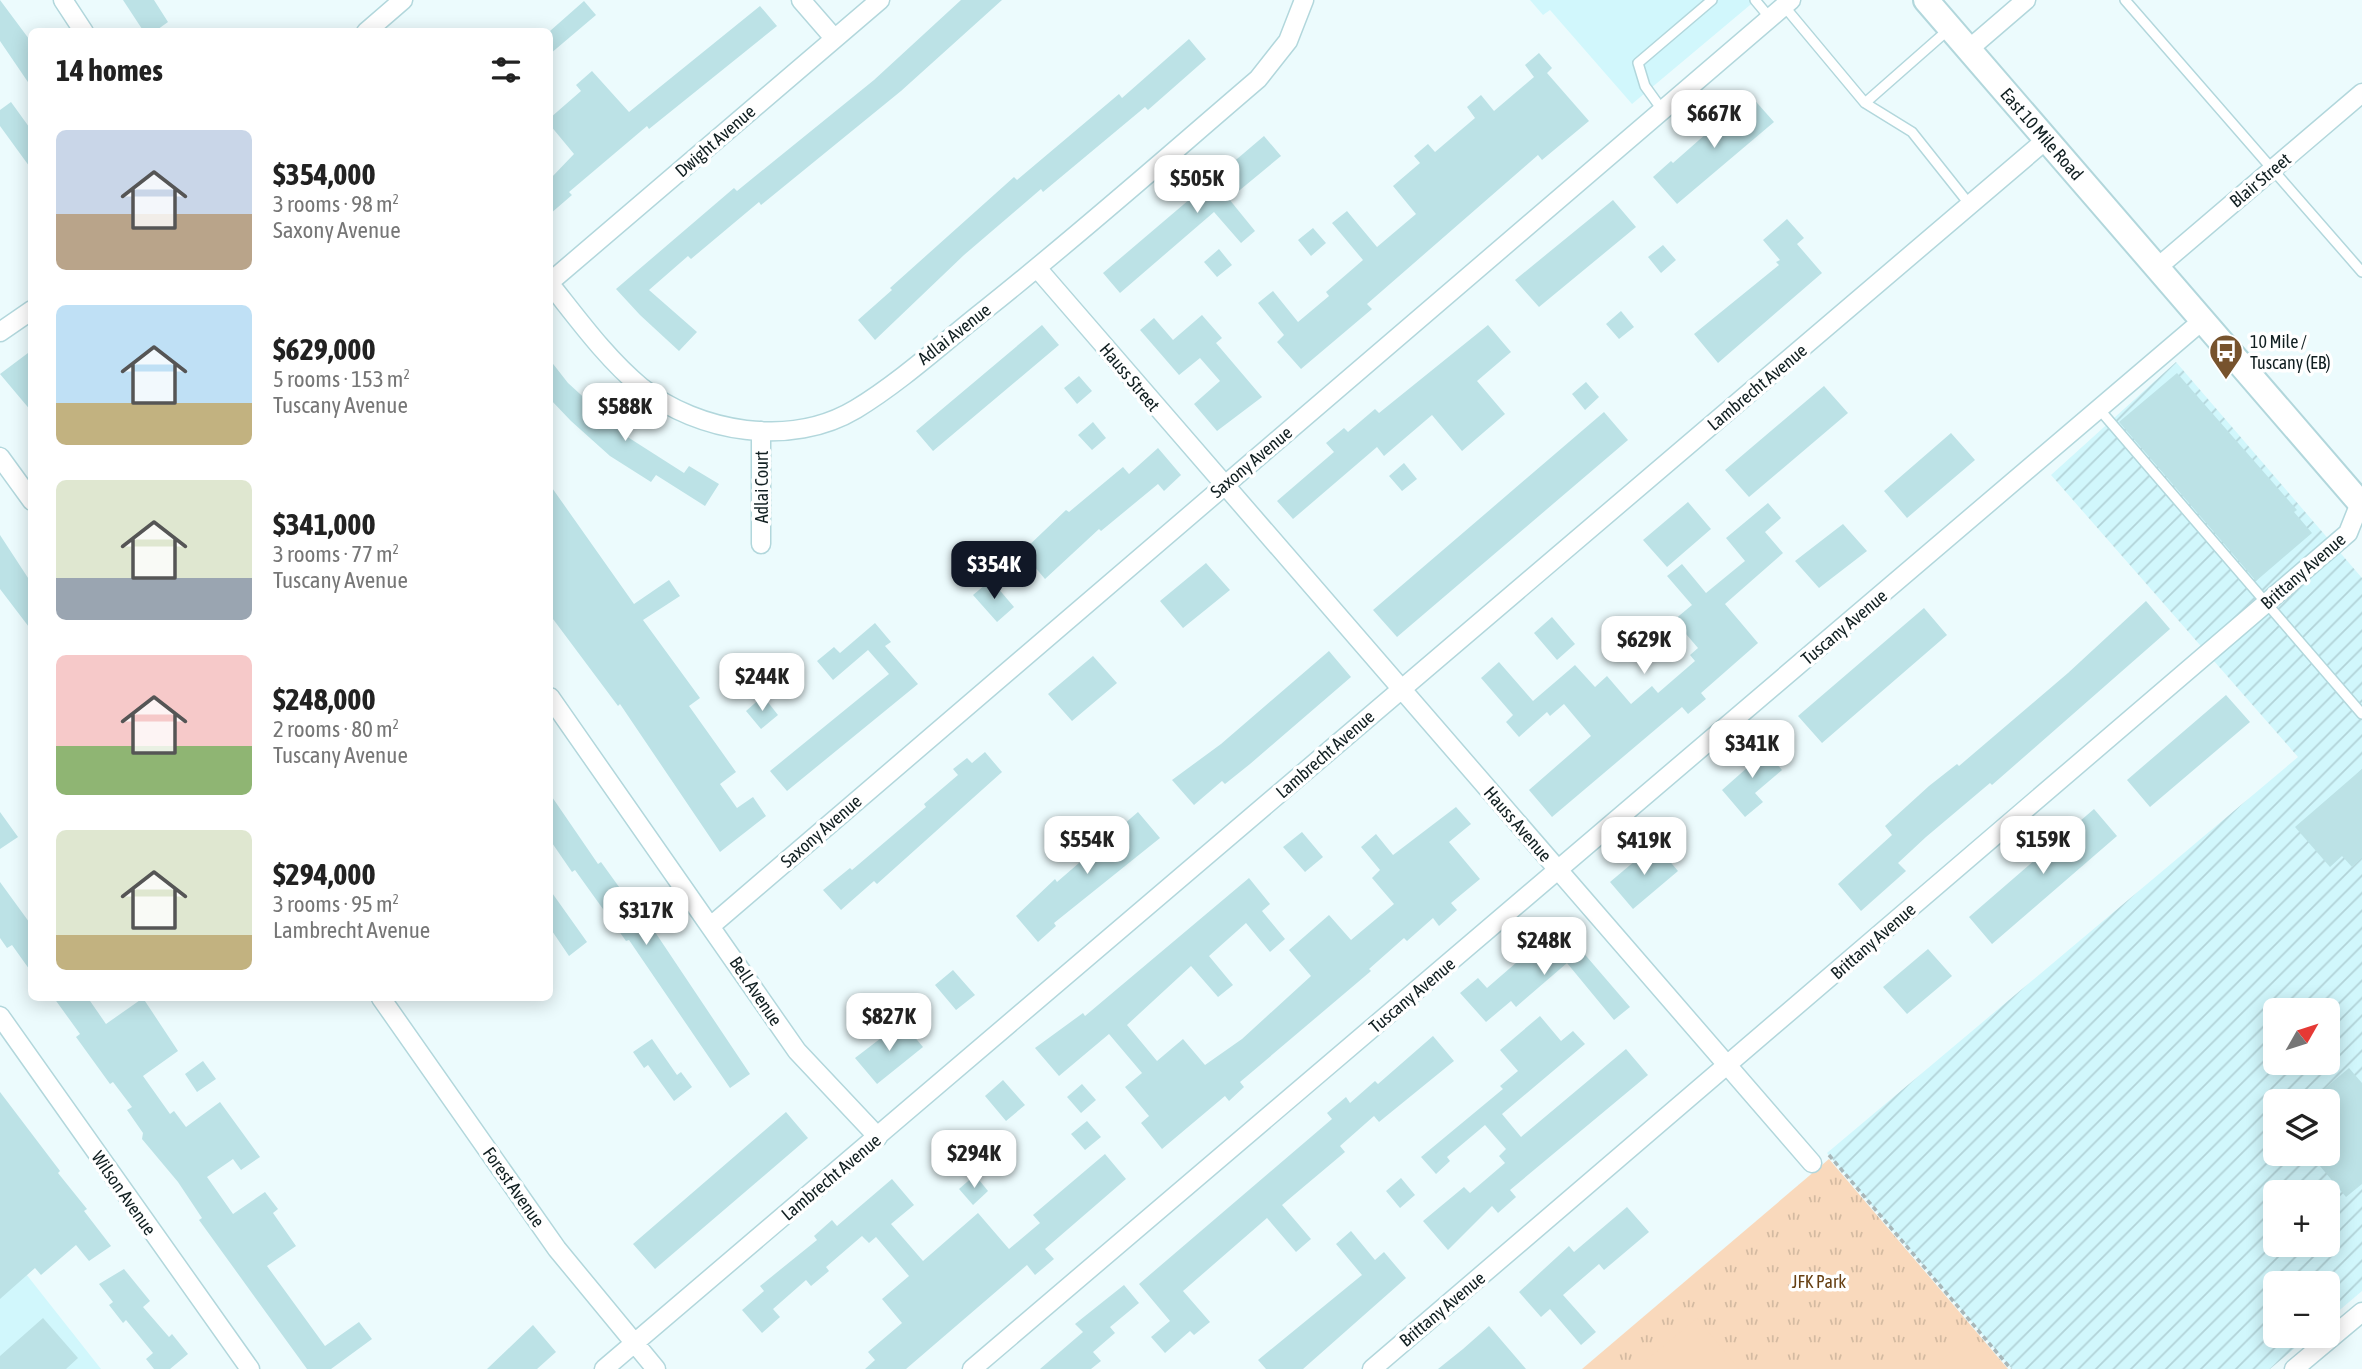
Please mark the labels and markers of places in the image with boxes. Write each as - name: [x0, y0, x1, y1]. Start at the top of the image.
- pin: $667K: [1665, 90, 1763, 150]
- pin: $505K: [1148, 156, 1246, 215]
- place label: 10 Mile / Tuscany (EB): [2250, 331, 2331, 373]
- bus stop icon: 10 Mile / Tuscany (EB): [2207, 332, 2245, 381]
- pin: $588K: [576, 384, 674, 443]
- pin: $354K: [945, 542, 1043, 601]
- pin: $629K: [1595, 616, 1693, 676]
- pin: $244K: [713, 654, 811, 713]
- pin: $341K: [1703, 720, 1801, 780]
- pin: $554K: [1038, 816, 1136, 876]
- pin: $159K: [1994, 816, 2092, 876]
- pin: $419K: [1595, 818, 1693, 877]
- pin: $317K: [597, 888, 695, 947]
- pin: $248K: [1495, 918, 1593, 977]
- pin: $827K: [840, 993, 938, 1053]
- pin: $294K: [925, 1130, 1023, 1190]

